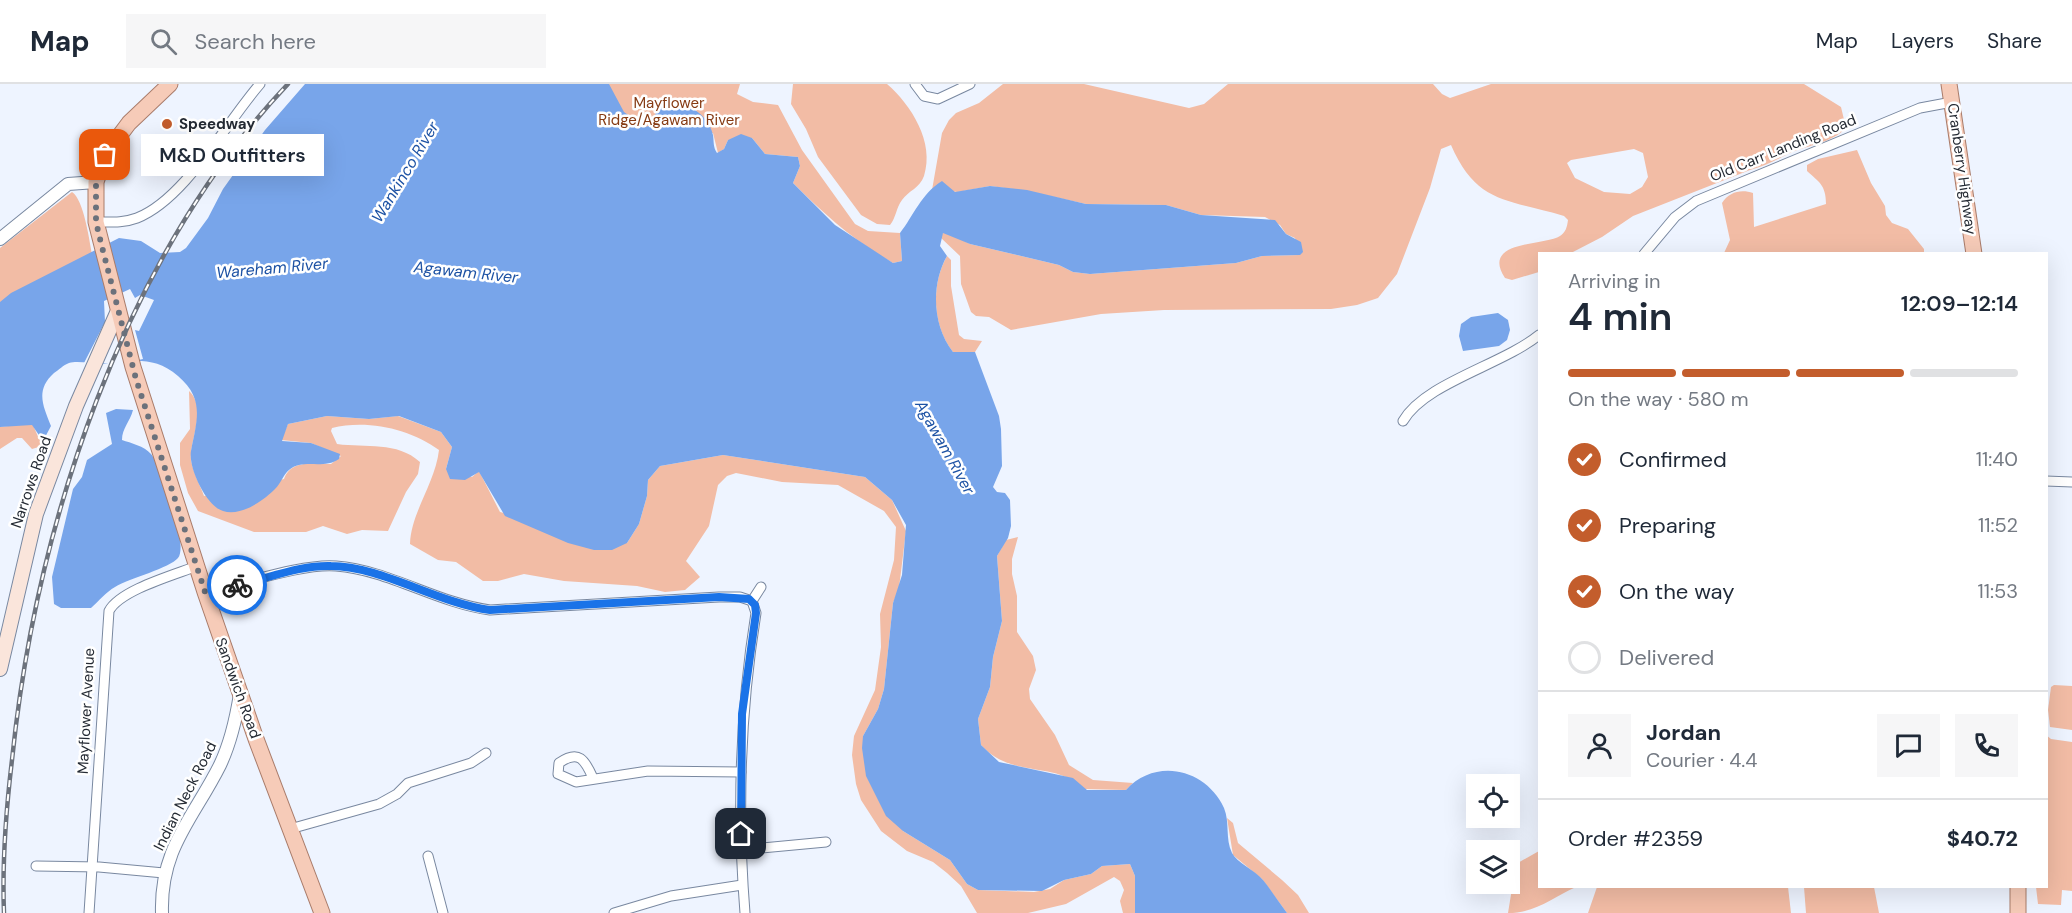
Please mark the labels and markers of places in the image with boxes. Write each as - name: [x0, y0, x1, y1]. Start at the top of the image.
- place label: Speedway: [179, 114, 255, 134]
- marker: Speedway: [160, 117, 174, 131]
- pin: [79, 129, 130, 180]
- callout: M&D Outfitters: [141, 134, 324, 176]
- pin: [715, 808, 766, 859]

